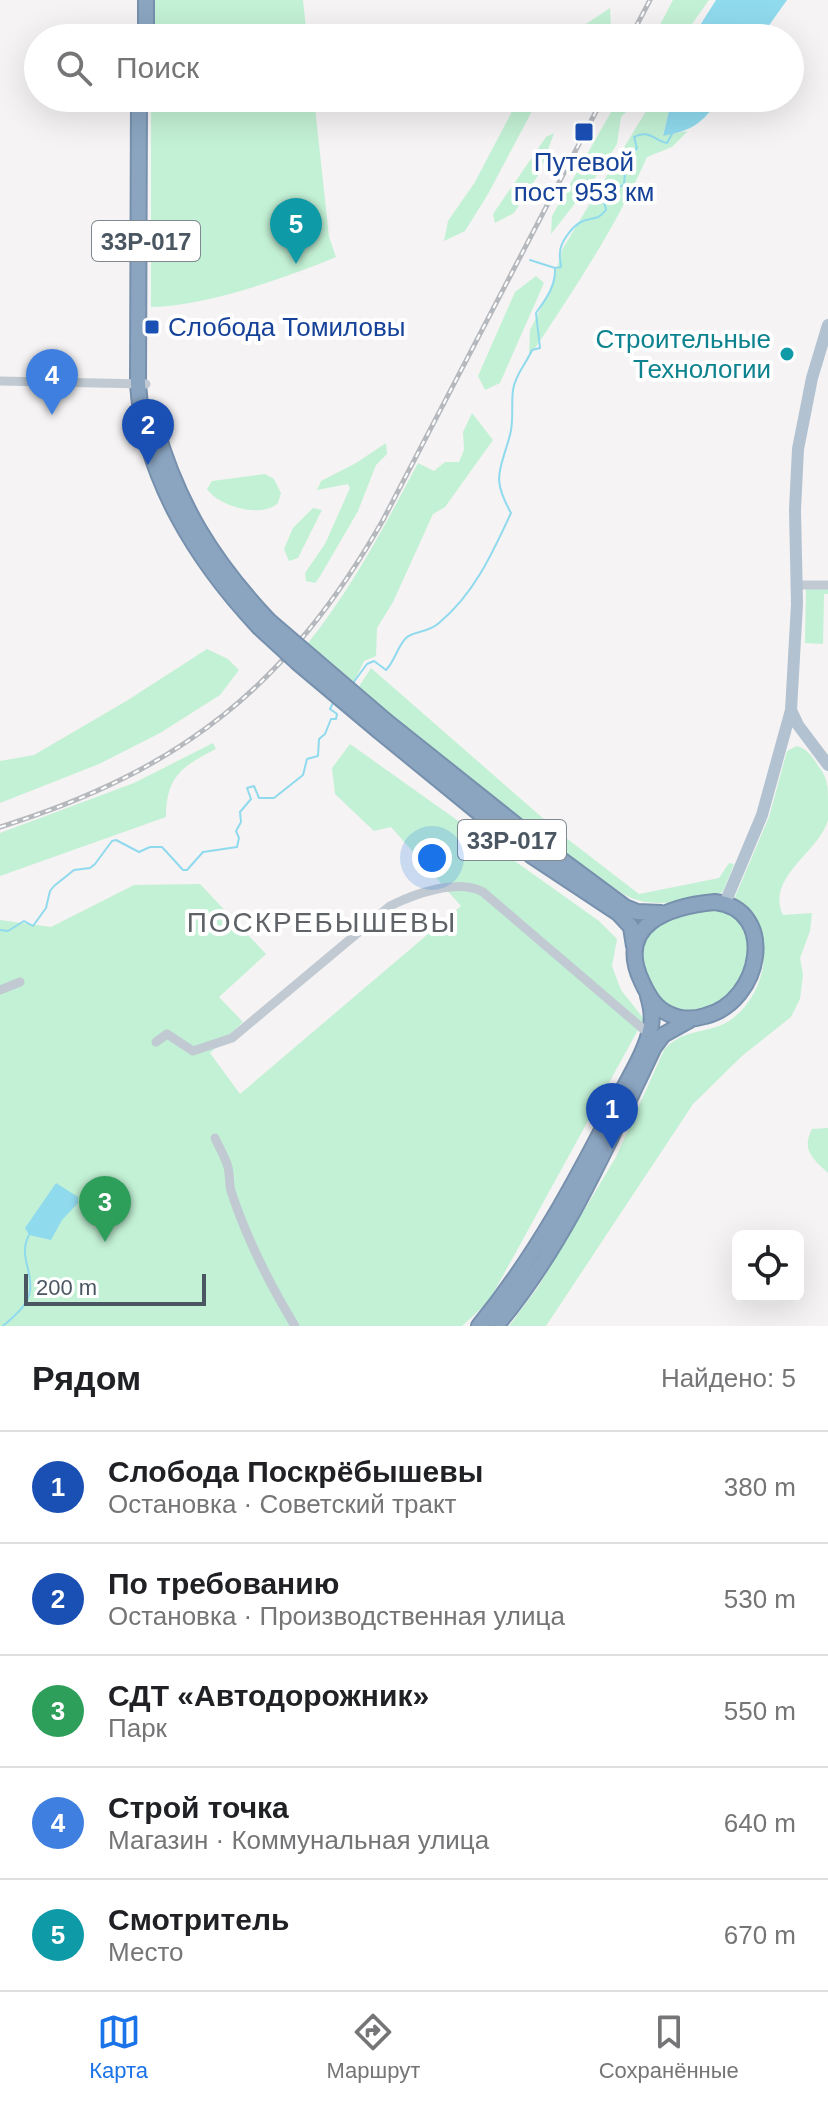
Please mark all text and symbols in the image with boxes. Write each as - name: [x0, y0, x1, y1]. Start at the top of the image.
- search box: [24, 24, 804, 112]
- icon: search: [52, 46, 96, 90]
- text: Поиск: [116, 51, 199, 84]
- marker: Путевой пост 953 км: [573, 121, 595, 143]
- place label: Путевой пост 953 км: [514, 147, 654, 207]
- pin: 5: [270, 198, 322, 264]
- road number: 33Р-017: [92, 221, 200, 261]
- place label: Слобода Томиловы: [168, 312, 405, 342]
- marker: Слобода Томиловы: [143, 318, 161, 336]
- place label: Строительные Технологии: [595, 324, 771, 384]
- marker: Строительные Технологии: [778, 345, 796, 363]
- pin: 4: [26, 349, 78, 415]
- pin: 2: [122, 399, 174, 465]
- road number: 33Р-017: [458, 820, 566, 860]
- your location: [412, 838, 452, 878]
- district label: ПОСКРЕБЫШЕВЫ: [187, 907, 457, 938]
- pin: 1: [586, 1083, 638, 1149]
- pin: 3: [79, 1176, 131, 1242]
- map controls: [732, 1230, 804, 1302]
- button: locate: [732, 1230, 804, 1302]
- scale bar: [24, 1270, 206, 1306]
- text: 200 m: [36, 1275, 97, 1300]
- text: Рядом: [32, 1359, 141, 1397]
- text: Найдено: 5: [661, 1363, 796, 1393]
- text: Слобода Поскрёбышевы: [108, 1455, 483, 1488]
- text: 1: [51, 1472, 65, 1502]
- text: 380 m: [724, 1472, 796, 1502]
- text: Остановка · Советский тракт: [108, 1489, 456, 1519]
- text: По требованию: [108, 1567, 339, 1600]
- text: 2: [51, 1584, 65, 1614]
- text: 530 m: [724, 1584, 796, 1614]
- text: Остановка · Производственная улица: [108, 1601, 565, 1631]
- text: СДТ «Автодорожник»: [108, 1679, 429, 1712]
- text: 3: [51, 1696, 65, 1726]
- text: 550 m: [724, 1696, 796, 1726]
- text: Парк: [108, 1713, 167, 1743]
- text: Строй точка: [108, 1791, 289, 1824]
- text: 4: [51, 1808, 65, 1838]
- text: 640 m: [724, 1808, 796, 1838]
- text: Магазин · Коммунальная улица: [108, 1825, 489, 1855]
- text: Смотритель: [108, 1903, 289, 1936]
- text: 5: [51, 1920, 65, 1950]
- text: 670 m: [724, 1920, 796, 1950]
- text: Место: [108, 1937, 184, 1967]
- tab: Карта: [89, 2010, 148, 2084]
- tab: Маршрут: [327, 2010, 420, 2084]
- tab: Сохранённые: [599, 2010, 739, 2084]

